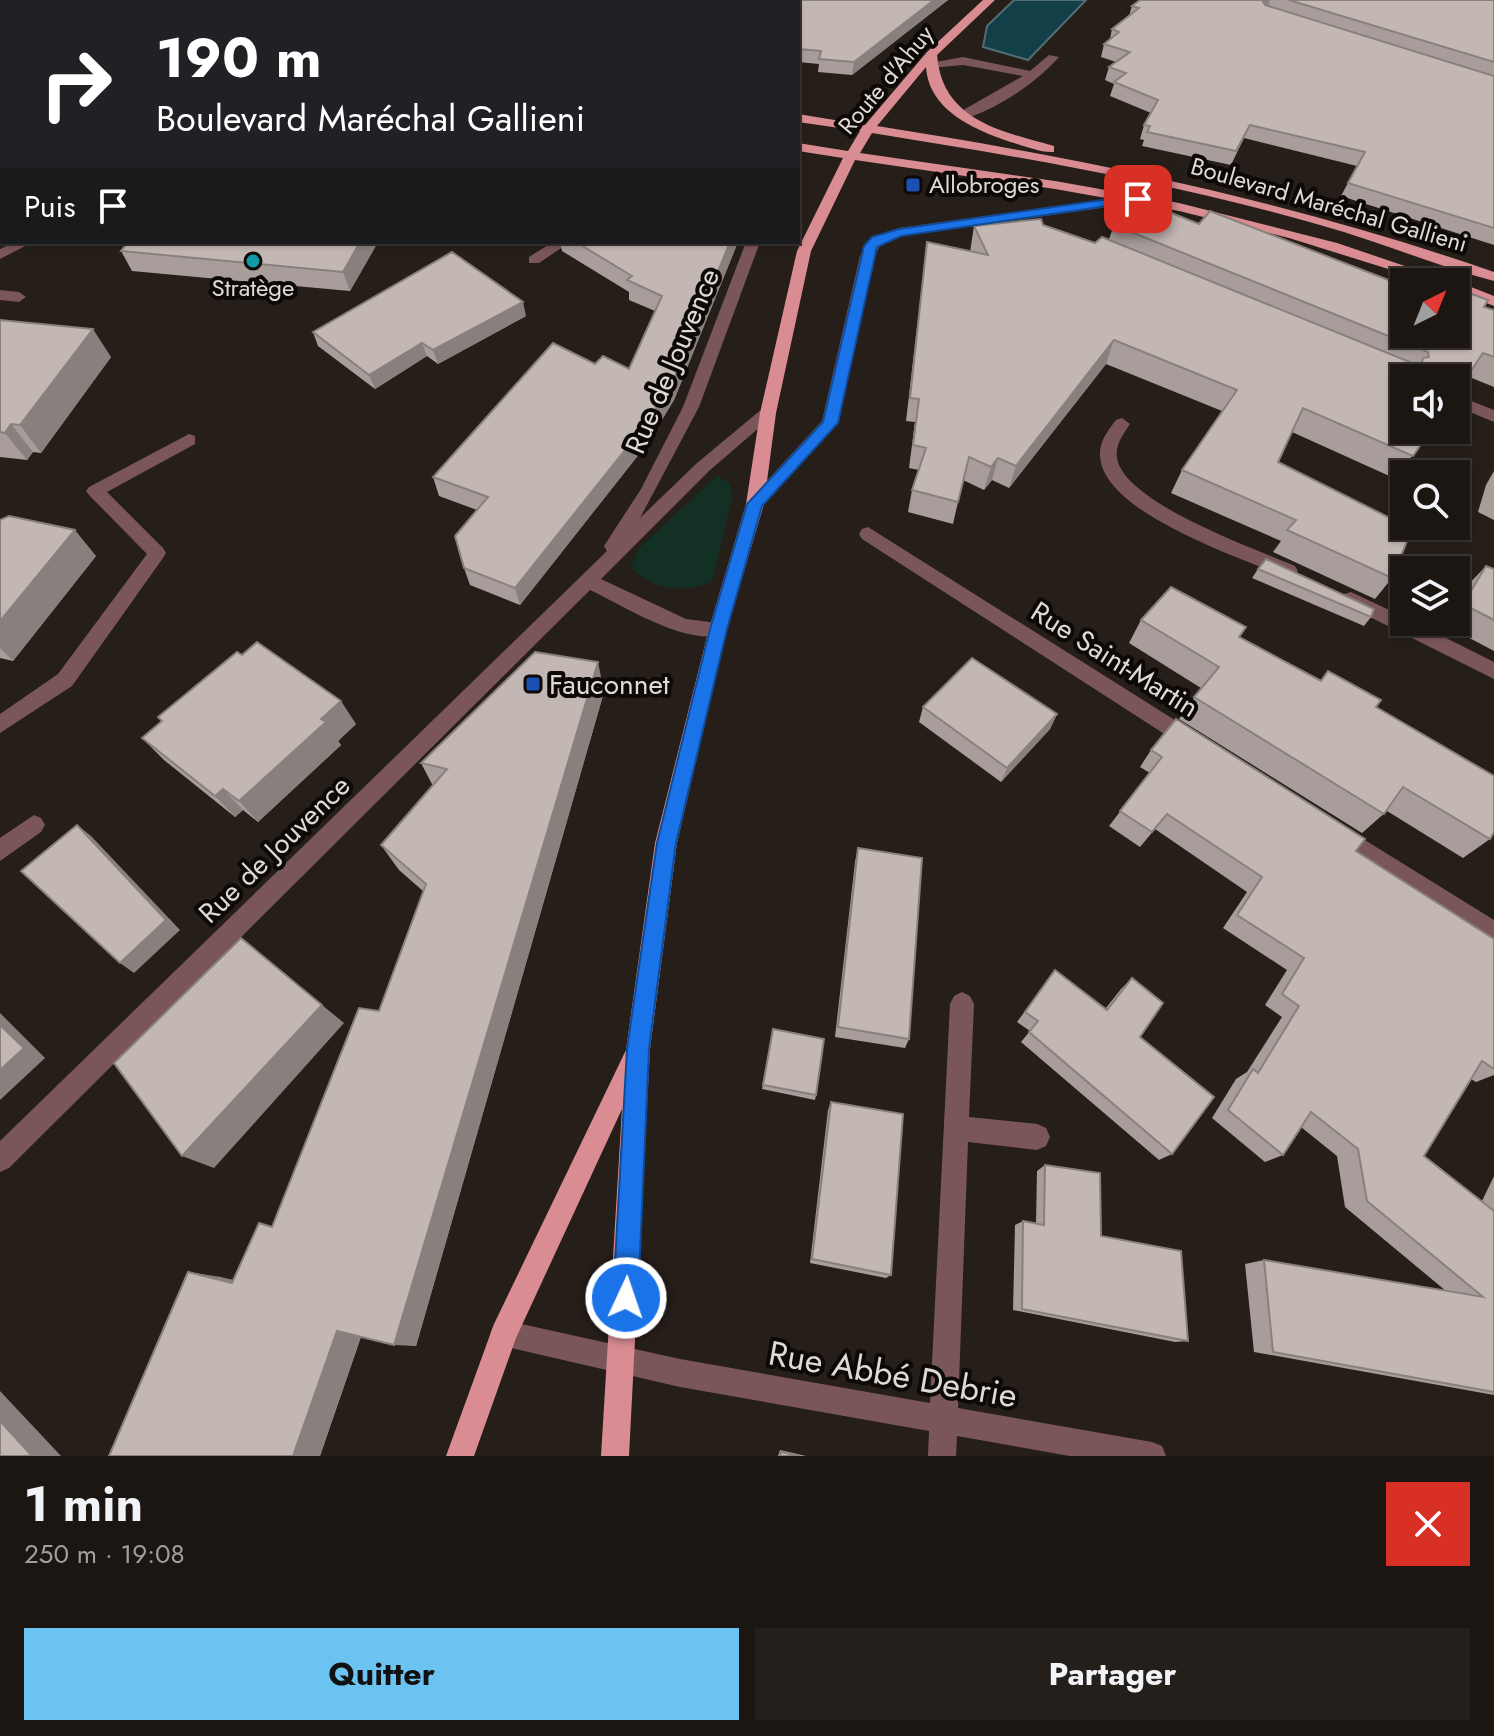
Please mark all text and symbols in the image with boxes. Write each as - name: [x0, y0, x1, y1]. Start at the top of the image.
- text: 190 m: [156, 17, 322, 98]
- street label: Route d'Ahuy: [829, 17, 942, 142]
- icon: right: [24, 32, 128, 136]
- text: Boulevard Maréchal Gallieni: [156, 92, 585, 144]
- street label: Boulevard Maréchal Gallieni: [1187, 148, 1471, 261]
- pin: [1104, 165, 1172, 233]
- place label: Allobroges: [929, 167, 1039, 202]
- marker: Allobroges: [904, 176, 922, 194]
- icon: arrive: [1116, 177, 1160, 221]
- icon: arrive: [91, 184, 135, 228]
- text: Puis: [24, 185, 75, 228]
- marker: Stratège: [244, 252, 262, 270]
- street label: Rue de Jouvence: [615, 262, 730, 460]
- north arrow: [1390, 268, 1470, 348]
- map controls: [1390, 268, 1470, 636]
- place label: Stratège: [212, 270, 294, 305]
- button: sound: [1390, 364, 1470, 444]
- button: search: [1390, 460, 1470, 540]
- button: layers: [1390, 556, 1470, 636]
- street label: Rue Saint-Martin: [1023, 591, 1207, 727]
- place label: Fauconnet: [549, 664, 670, 705]
- marker: Fauconnet: [524, 675, 542, 693]
- street label: Rue de Jouvence: [189, 766, 360, 933]
- position arrow: [584, 1256, 668, 1340]
- street label: Rue Abbé Debrie: [765, 1329, 1021, 1420]
- text: 1 min: [24, 1470, 143, 1539]
- button: close: [1386, 1482, 1470, 1566]
- text: 250 m · 19:08: [24, 1535, 185, 1573]
- button: Quitter: [24, 1628, 739, 1720]
- button: Partager: [755, 1628, 1470, 1720]

